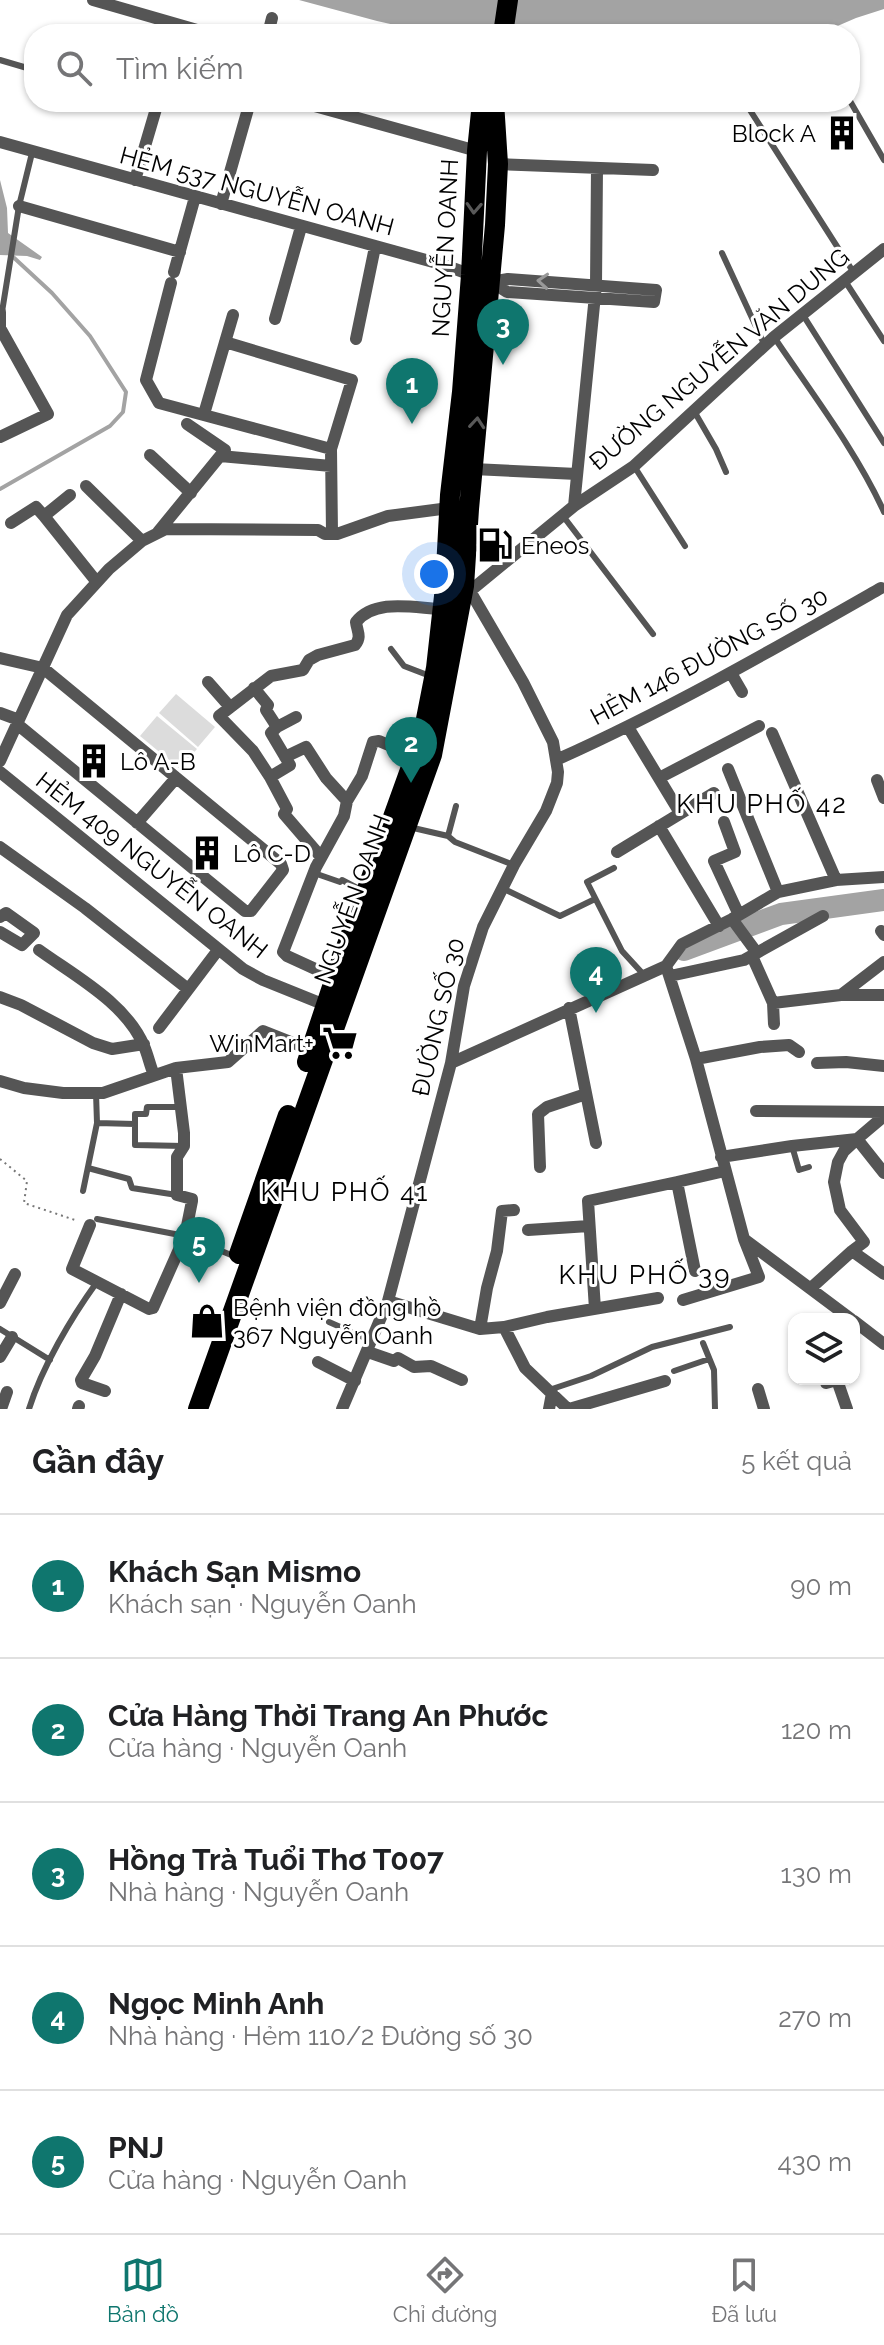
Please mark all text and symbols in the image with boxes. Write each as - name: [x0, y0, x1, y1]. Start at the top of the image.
- search box: [24, 24, 860, 112]
- icon: search: [52, 46, 96, 90]
- text: Tìm kiếm: [116, 51, 244, 86]
- building icon: Block A: [823, 114, 861, 152]
- place label: Block A: [732, 119, 816, 148]
- street label: HẺM 537 NGUYỄN OANH: [117, 139, 398, 242]
- street label: NGUYỄN OANH: [425, 158, 464, 338]
- one-way arrow: [466, 202, 483, 215]
- street label: ĐƯỜNG NGUYỄN VĂN DUNG: [583, 241, 855, 476]
- one-way arrow: [536, 273, 549, 290]
- pin: 3: [477, 299, 529, 365]
- pin: 1: [386, 358, 438, 424]
- one-way arrow: [469, 416, 486, 429]
- fuel station icon: Eneos: [476, 526, 514, 564]
- place label: Eneos: [521, 531, 589, 560]
- your location: [414, 554, 454, 594]
- street label: HẺM 146 ĐƯỜNG SỐ 30: [585, 580, 833, 731]
- pin: 2: [385, 717, 437, 783]
- building icon: Lô A-B: [75, 742, 113, 780]
- place label: Lô A-B: [120, 747, 196, 776]
- street label: HẺM 409 NGUYỄN OANH: [30, 765, 274, 964]
- district label: KHU PHỐ 42: [676, 787, 848, 819]
- street label: NGUYỄN OANH: [307, 810, 396, 988]
- building icon: Lô C-D: [188, 834, 226, 872]
- place label: Lô C-D: [233, 839, 311, 868]
- street label: ĐƯỜNG SỐ 30: [405, 935, 470, 1099]
- pin: 4: [570, 947, 622, 1013]
- supermarket icon: WinMart+: [321, 1024, 359, 1062]
- place label: WinMart+: [209, 1029, 314, 1058]
- district label: KHU PHỐ 41: [260, 1175, 430, 1207]
- pin: 5: [173, 1217, 225, 1283]
- district label: KHU PHỐ 39: [559, 1258, 731, 1290]
- place label: Bệnh viện đồng hồ 367 Nguyễn Oanh: [233, 1293, 441, 1350]
- shop icon: Bệnh viện đồng hồ 367 Nguyễn Oanh: [188, 1302, 226, 1340]
- map controls: [788, 1313, 860, 1385]
- button: layers: [788, 1313, 860, 1385]
- text: Gần đây: [32, 1441, 164, 1481]
- text: 5 kết quả: [741, 1446, 852, 1476]
- text: Khách Sạn Mismo: [108, 1554, 361, 1589]
- text: 1: [52, 1571, 64, 1601]
- text: 90 m: [790, 1571, 852, 1601]
- text: Khách sạn · Nguyễn Oanh: [108, 1589, 417, 1619]
- text: Cửa Hàng Thời Trang An Phước: [108, 1698, 548, 1733]
- text: 2: [51, 1715, 65, 1745]
- text: 120 m: [781, 1715, 852, 1745]
- text: Cửa hàng · Nguyễn Oanh: [108, 1733, 407, 1763]
- text: Hồng Trà Tuổi Thơ T007: [108, 1842, 444, 1877]
- text: 3: [51, 1859, 65, 1889]
- text: 130 m: [781, 1859, 852, 1889]
- text: Nhà hàng · Nguyễn Oanh: [108, 1877, 409, 1907]
- text: Ngọc Minh Anh: [108, 1986, 325, 2021]
- text: 4: [51, 2003, 65, 2033]
- text: 270 m: [778, 2003, 852, 2033]
- text: Nhà hàng · Hẻm 110/2 Đường số 30: [108, 2021, 533, 2051]
- text: PNJ: [108, 2130, 164, 2165]
- text: 5: [51, 2147, 65, 2177]
- text: 430 m: [777, 2147, 852, 2177]
- text: Cửa hàng · Nguyễn Oanh: [108, 2165, 407, 2195]
- tab: Bản đồ: [107, 2253, 179, 2327]
- tab: Chỉ đường: [393, 2253, 497, 2327]
- tab: Đã lưu: [711, 2253, 777, 2327]

